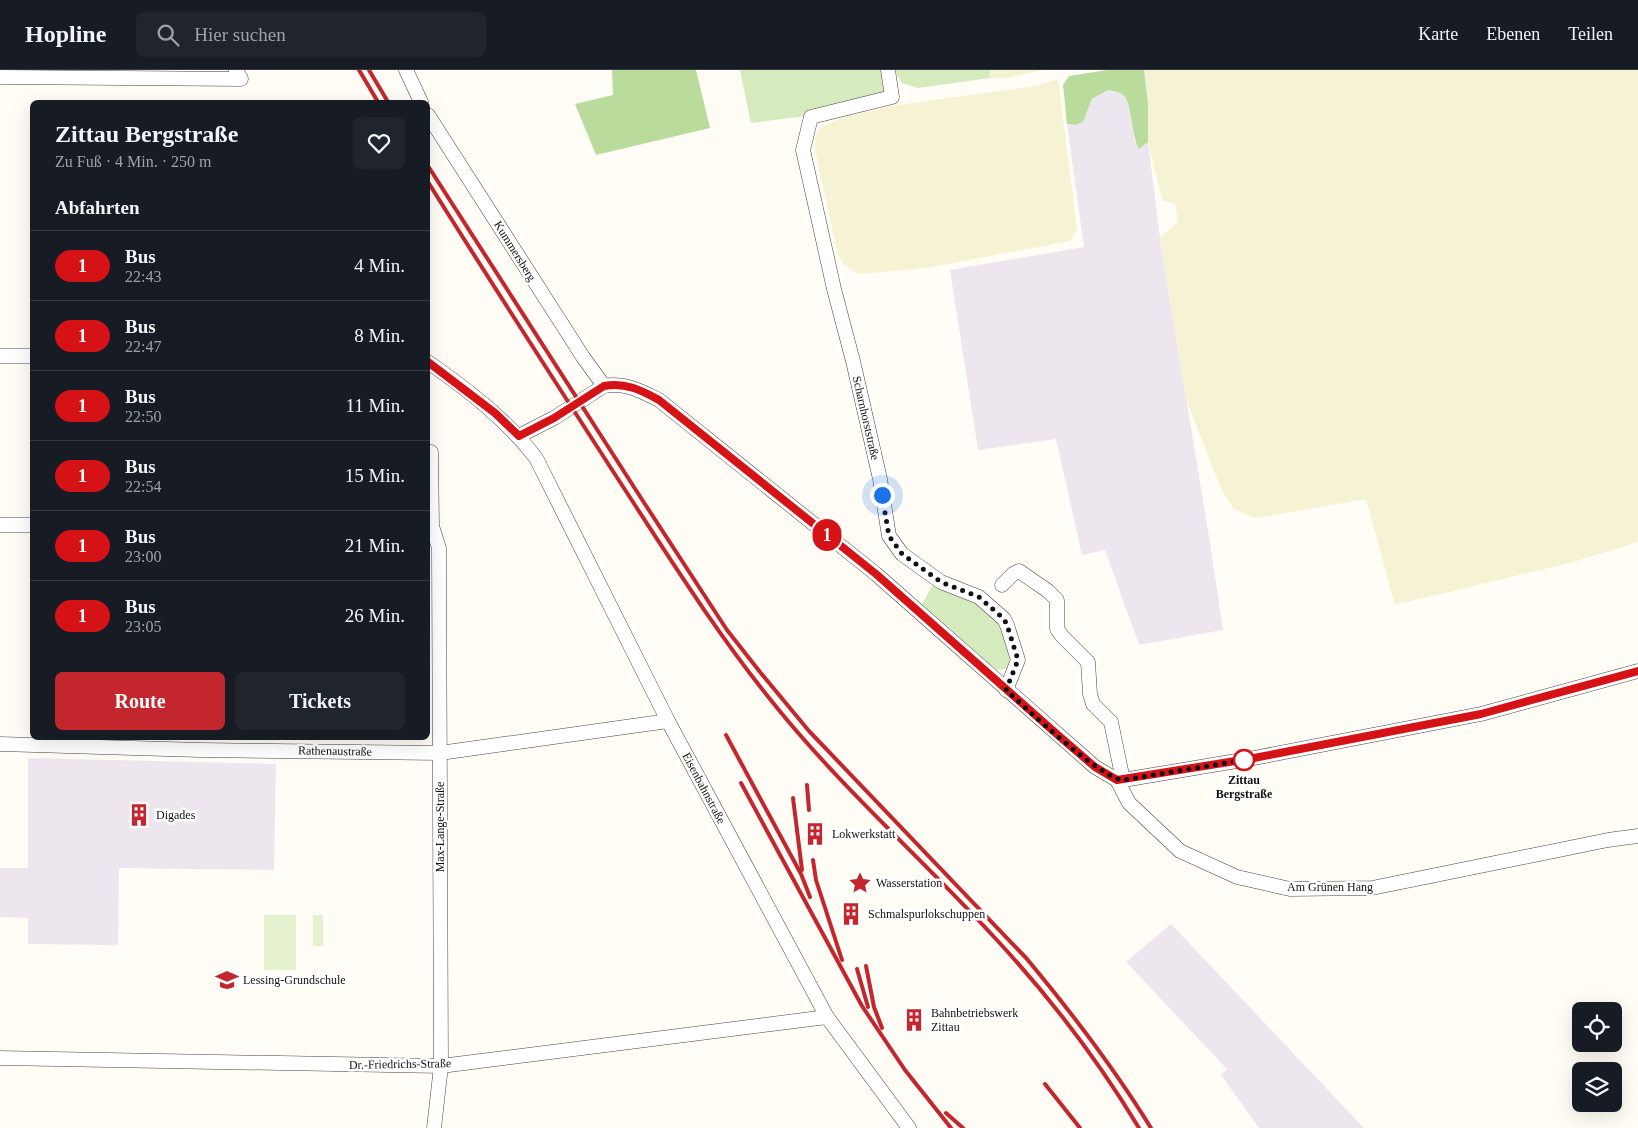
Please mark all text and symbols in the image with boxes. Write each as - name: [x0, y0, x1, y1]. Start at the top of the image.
- search box: [136, 12, 486, 57]
- text: Hopline: [25, 21, 106, 47]
- icon: search: [154, 21, 182, 49]
- text: Hier suchen: [194, 24, 286, 45]
- text: Karte: [1418, 24, 1458, 44]
- text: Ebenen: [1486, 24, 1540, 44]
- text: Teilen: [1568, 24, 1613, 44]
- button: heart: [353, 117, 405, 169]
- text: Zittau Bergstraße: [55, 121, 238, 147]
- text: Zu Fuß · 4 Min. · 250 m: [55, 153, 211, 170]
- text: Abfahrten: [55, 197, 139, 218]
- street label: Kummersberg: [491, 218, 539, 284]
- text: Bus: [125, 246, 156, 267]
- text: 4 Min.: [354, 255, 405, 276]
- text: 1: [78, 256, 87, 276]
- text: 22:43: [125, 268, 161, 285]
- text: Bus: [125, 316, 156, 337]
- text: 8 Min.: [354, 325, 405, 346]
- text: 1: [78, 326, 87, 346]
- text: 22:47: [125, 338, 161, 355]
- street label: Scharnhorststraße: [850, 375, 882, 461]
- text: Bus: [125, 386, 156, 407]
- text: 11 Min.: [346, 395, 405, 416]
- text: 1: [78, 396, 87, 416]
- text: 22:50: [125, 408, 161, 425]
- text: Bus: [125, 456, 156, 477]
- text: 15 Min.: [345, 465, 405, 486]
- text: 1: [78, 466, 87, 486]
- text: 22:54: [125, 478, 161, 495]
- your location: [870, 483, 895, 508]
- line badge: 1: [811, 519, 843, 551]
- text: 1: [823, 525, 832, 545]
- text: Bus: [125, 526, 156, 547]
- text: 21 Min.: [345, 535, 405, 556]
- text: 1: [78, 536, 87, 556]
- text: 23:00: [125, 548, 161, 565]
- text: Bus: [125, 596, 156, 617]
- text: 26 Min.: [345, 605, 405, 626]
- text: 1: [78, 606, 87, 626]
- text: 23:05: [125, 618, 161, 635]
- button: Route: [55, 672, 225, 730]
- button: Tickets: [235, 672, 405, 730]
- street label: Rathenaustraße: [298, 743, 372, 759]
- marker: Zittau Bergstraße: [1233, 749, 1255, 771]
- street label: Eisenbahnstraße: [679, 750, 729, 826]
- place label: Zittau Bergstraße: [1216, 773, 1273, 801]
- street label: Max-Lange-Straße: [433, 782, 447, 872]
- building icon: Digades: [126, 802, 152, 828]
- place label: Digades: [156, 808, 196, 822]
- building icon: Lokwerkstatt: [802, 821, 828, 847]
- place label: Lokwerkstatt: [832, 827, 896, 841]
- place icon: Wasserstation: [847, 870, 873, 896]
- place label: Wasserstation: [876, 876, 942, 890]
- street label: Am Grünen Hang: [1287, 880, 1373, 894]
- building icon: Schmalspurlokschuppen: [838, 901, 864, 927]
- place label: Schmalspurlokschuppen: [868, 907, 985, 921]
- school or university icon: Lessing-Grundschule: [214, 967, 240, 993]
- place label: Lessing-Grundschule: [243, 973, 346, 987]
- map controls: [1572, 1002, 1622, 1112]
- button: locate: [1572, 1002, 1622, 1052]
- place label: Bahnbetriebswerk Zittau: [931, 1006, 1018, 1034]
- building icon: Bahnbetriebswerk Zittau: [901, 1007, 927, 1033]
- street label: Dr.-Friedrichs-Straße: [349, 1056, 451, 1072]
- button: layers: [1572, 1062, 1622, 1112]

